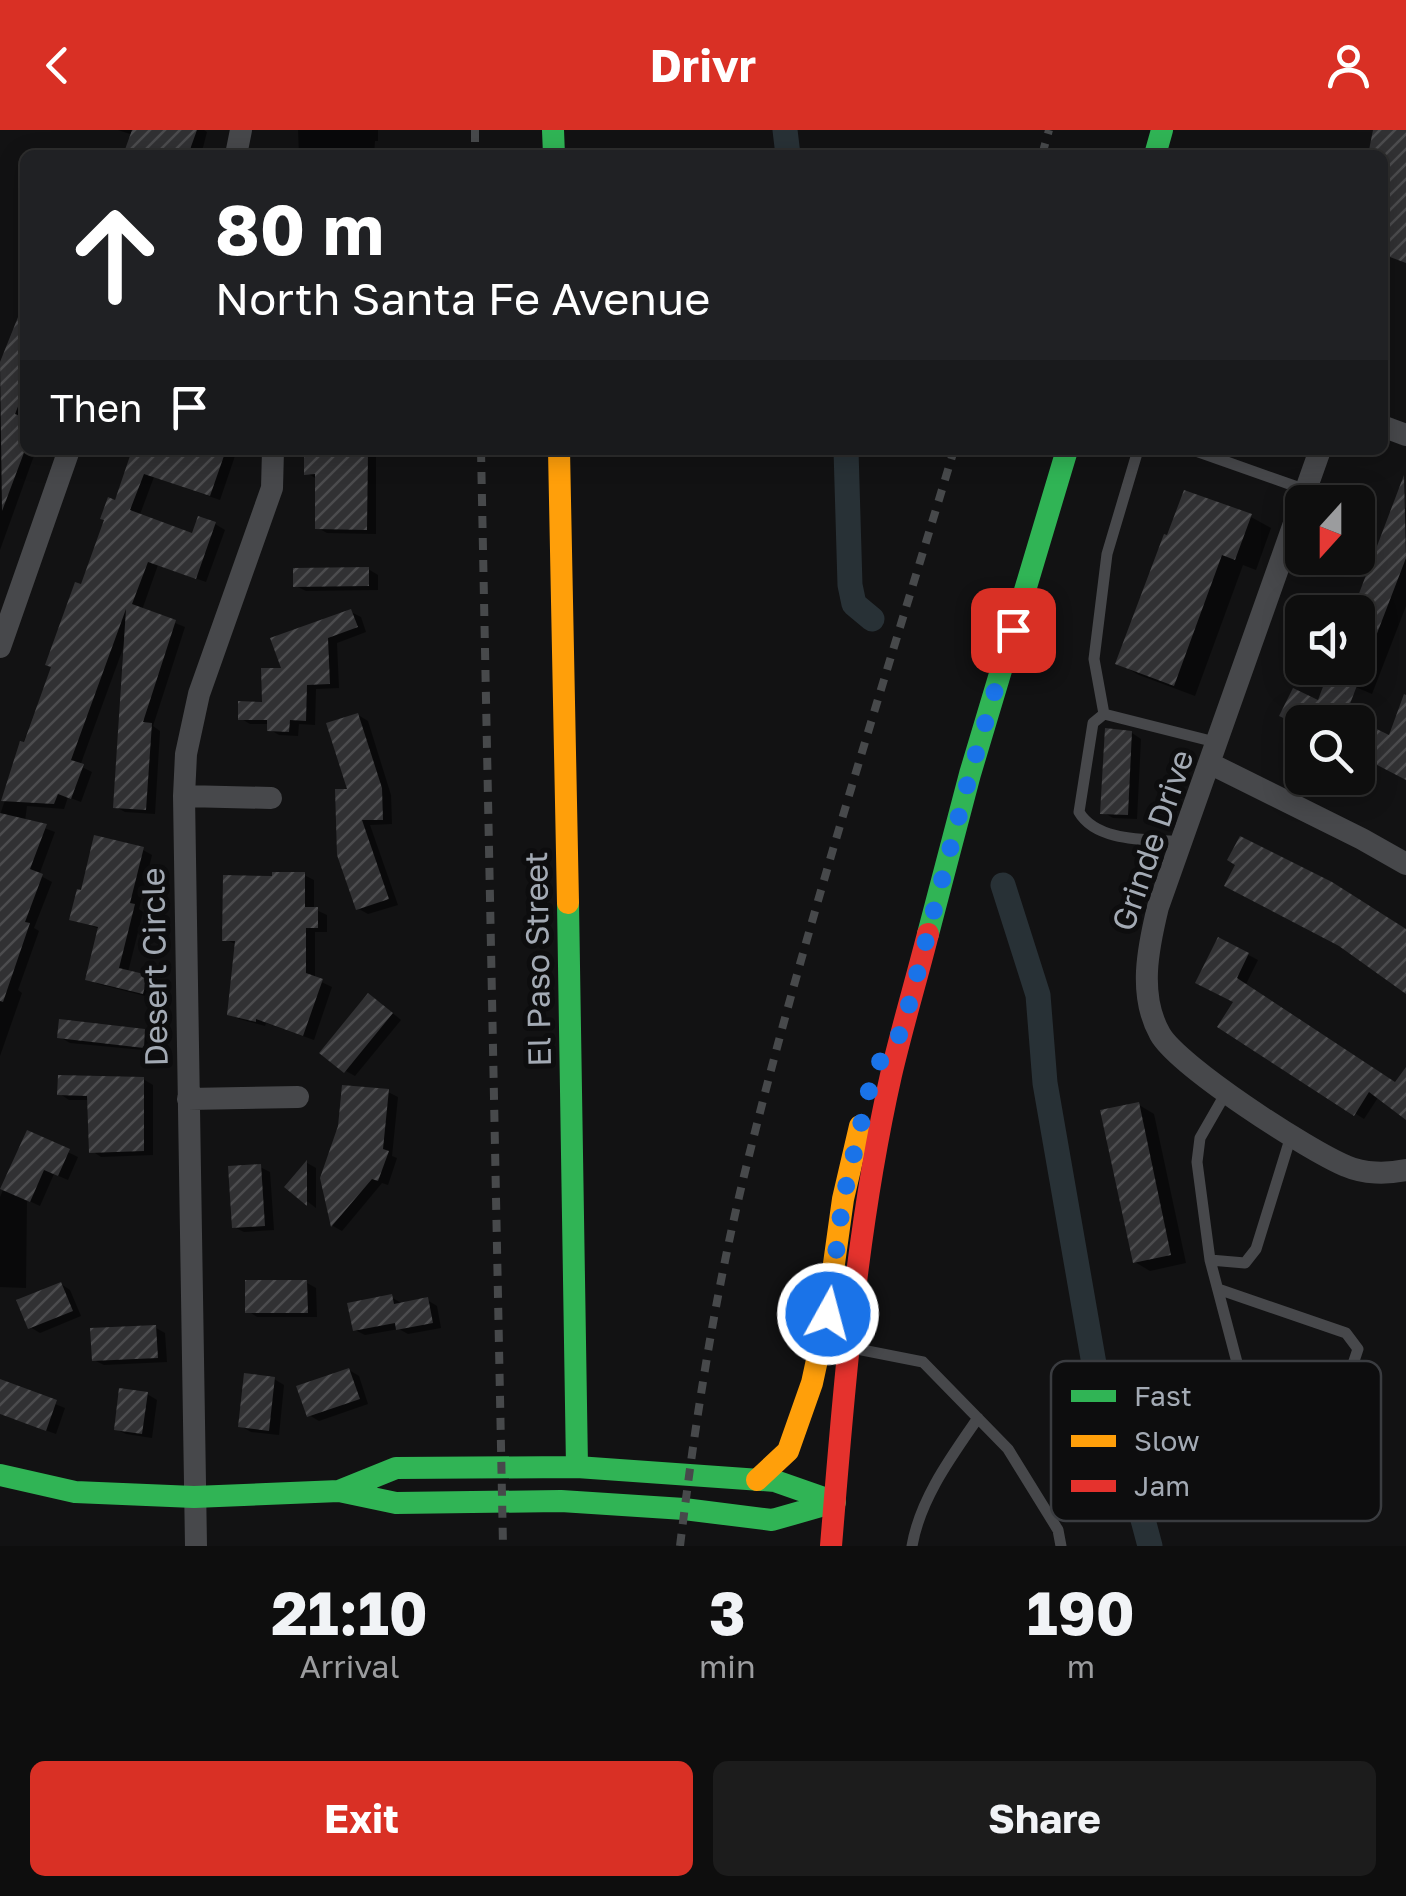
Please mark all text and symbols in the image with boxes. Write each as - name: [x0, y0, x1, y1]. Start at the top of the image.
- icon: back: [30, 38, 85, 93]
- text: Drivr: [650, 38, 756, 92]
- icon: person: [1321, 38, 1376, 93]
- text: 80 m: [215, 186, 384, 270]
- icon: ahead: [50, 190, 180, 320]
- text: North Santa Fe Avenue: [215, 271, 710, 325]
- icon: arrive: [162, 380, 217, 435]
- text: Then: [50, 385, 142, 430]
- north arrow: [1285, 485, 1375, 575]
- map controls: [1285, 485, 1375, 795]
- pin: [971, 588, 1056, 673]
- button: sound: [1285, 595, 1375, 685]
- icon: arrive: [986, 603, 1041, 658]
- button: search: [1285, 705, 1375, 795]
- street label: Grinde Drive: [1103, 745, 1201, 935]
- street label: El Paso Street: [516, 851, 558, 1067]
- street label: Desert Circle: [133, 867, 175, 1067]
- position arrow: [776, 1262, 880, 1366]
- legend: [1051, 1361, 1381, 1521]
- text: Fast: [1134, 1379, 1192, 1412]
- text: Slow: [1134, 1424, 1200, 1457]
- text: Jam: [1134, 1469, 1190, 1502]
- text: 21:10: [271, 1576, 428, 1648]
- text: 3: [709, 1576, 746, 1648]
- text: 190: [1027, 1576, 1135, 1648]
- text: Arrival: [299, 1647, 400, 1685]
- text: min: [699, 1647, 756, 1685]
- text: m: [1067, 1647, 1095, 1685]
- button: Exit: [30, 1761, 693, 1876]
- button: Share: [713, 1761, 1376, 1876]

